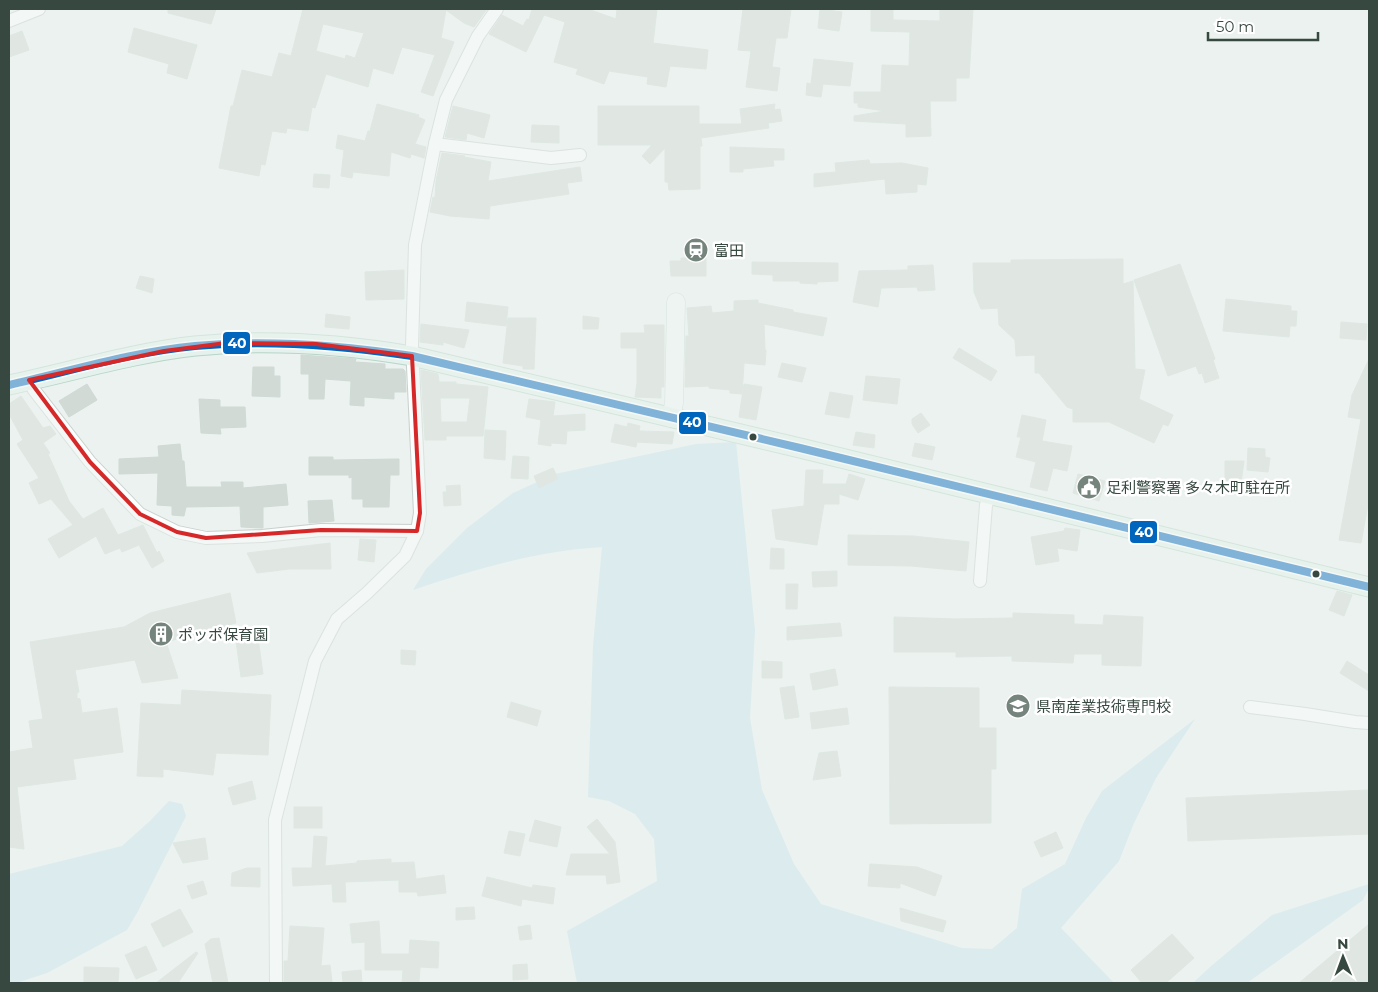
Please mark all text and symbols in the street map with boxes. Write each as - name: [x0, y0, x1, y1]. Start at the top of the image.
- scale bar: [1208, 10, 1318, 42]
- text: 50 m: [1216, 17, 1254, 36]
- station icon: 富田: [683, 237, 709, 263]
- place label: 富田: [714, 241, 744, 260]
- line badge: 40: [222, 331, 251, 355]
- text: 40: [227, 334, 247, 352]
- line badge: 40: [678, 411, 707, 435]
- text: 40: [682, 413, 702, 431]
- unlabelled marker: [748, 432, 758, 442]
- public building icon: 足利警察署 多々木町駐在所: [1076, 474, 1102, 500]
- place label: 足利警察署 多々木町駐在所: [1106, 478, 1290, 497]
- line badge: 40: [1129, 520, 1158, 544]
- text: 40: [1134, 523, 1154, 541]
- unlabelled marker: [1311, 569, 1321, 579]
- building icon: ポッポ保育園: [148, 621, 174, 647]
- place label: ポッポ保育園: [178, 625, 268, 644]
- school or university icon: 県南産業技術専門校: [1005, 693, 1031, 719]
- place label: 県南産業技術専門校: [1036, 697, 1171, 716]
- north arrow: [1318, 932, 1368, 982]
- text: N: [1337, 935, 1349, 953]

